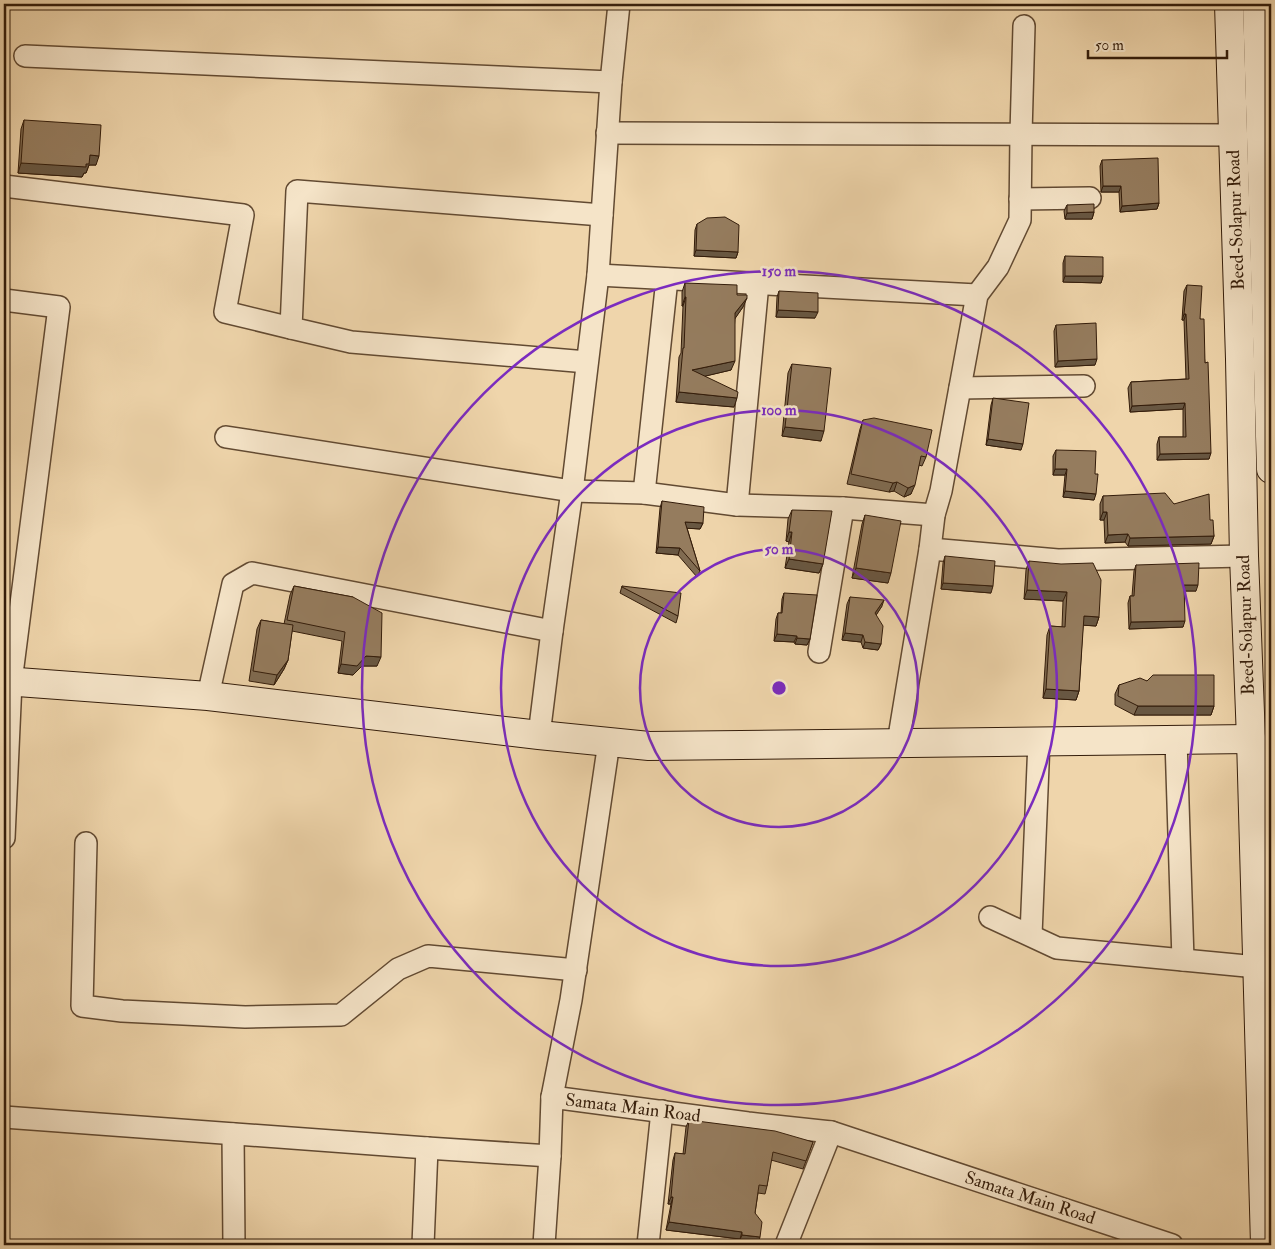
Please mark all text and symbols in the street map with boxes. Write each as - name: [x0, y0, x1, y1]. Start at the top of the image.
- scale bar: [1088, 28, 1226, 60]
- text: 50 m: [1095, 36, 1124, 55]
- street label: Beed-Solapur Road: [1222, 149, 1250, 291]
- text: 150 m: [762, 262, 796, 281]
- text: 100 m: [761, 401, 797, 420]
- text: 50 m: [765, 540, 794, 559]
- street label: Beed-Solapur Road: [1232, 554, 1260, 696]
- centre of rings: [770, 679, 788, 697]
- street label: Samata Main Road: [564, 1088, 702, 1128]
- street label: Samata Main Road: [962, 1166, 1098, 1230]

